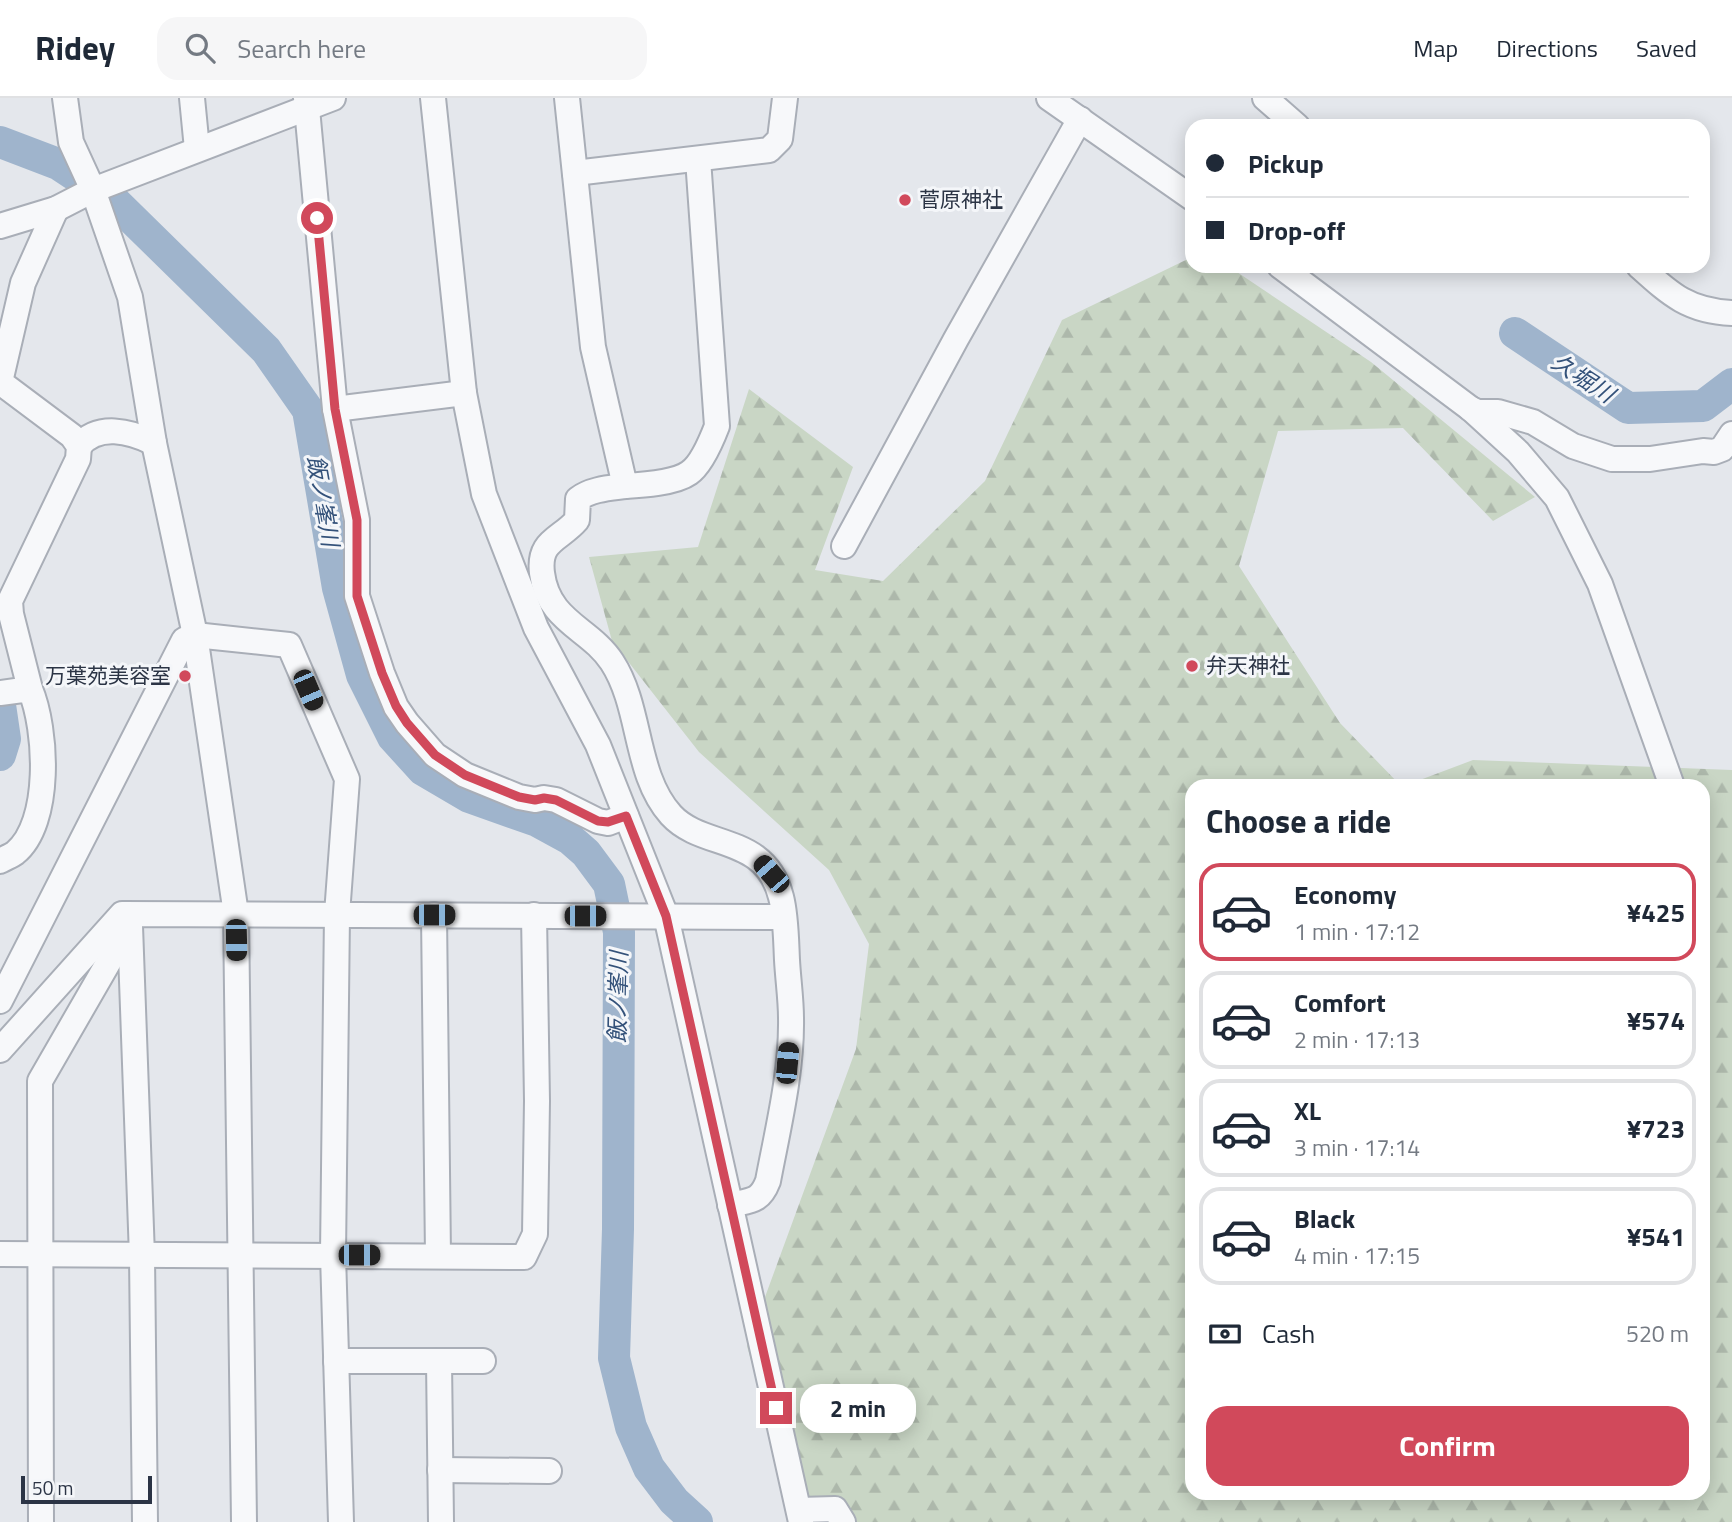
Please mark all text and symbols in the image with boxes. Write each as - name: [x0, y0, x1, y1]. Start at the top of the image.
- search box: [157, 17, 647, 80]
- text: Ridey: [35, 23, 115, 73]
- icon: search: [181, 29, 219, 67]
- text: Search here: [237, 29, 366, 68]
- text: Map: [1413, 30, 1458, 66]
- text: Directions: [1496, 30, 1598, 66]
- text: Saved: [1636, 30, 1697, 66]
- text: Pickup: [1248, 144, 1324, 183]
- place label: 菅原神社: [919, 183, 1003, 215]
- marker: 菅原神社: [897, 192, 913, 208]
- route start: [301, 202, 333, 234]
- text: Drop-off: [1248, 211, 1345, 250]
- water label: 久堀川: [1545, 344, 1624, 413]
- water label: 飯ノ峯川: [298, 453, 349, 552]
- place label: 弁天神社: [1206, 649, 1290, 681]
- marker: 弁天神社: [1184, 658, 1200, 674]
- place label: 万葉苑美容室: [45, 659, 171, 691]
- car: [291, 667, 326, 713]
- marker: 万葉苑美容室: [177, 668, 193, 684]
- text: Choose a ride: [1206, 797, 1391, 845]
- car: [750, 851, 793, 897]
- text: Economy: [1294, 875, 1396, 914]
- icon: car: [1210, 881, 1273, 944]
- text: ¥425: [1627, 893, 1685, 932]
- car: [414, 905, 456, 926]
- car: [565, 906, 607, 927]
- text: 1 min · 17:12: [1294, 914, 1420, 949]
- car: [226, 919, 247, 961]
- water label: 飯ノ峯川: [599, 948, 636, 1043]
- text: Comfort: [1294, 983, 1386, 1022]
- icon: car: [1210, 989, 1273, 1052]
- text: ¥574: [1627, 1001, 1685, 1040]
- text: 2 min · 17:13: [1294, 1022, 1420, 1057]
- car: [775, 1041, 800, 1085]
- text: XL: [1294, 1091, 1321, 1130]
- icon: car: [1210, 1097, 1273, 1160]
- text: ¥723: [1627, 1109, 1685, 1148]
- text: 3 min · 17:14: [1294, 1130, 1420, 1165]
- text: Black: [1294, 1199, 1355, 1238]
- icon: car: [1210, 1205, 1273, 1268]
- text: ¥541: [1627, 1217, 1685, 1256]
- text: 4 min · 17:15: [1294, 1238, 1420, 1273]
- car: [339, 1245, 381, 1266]
- text: Cash: [1262, 1314, 1315, 1353]
- icon: cash: [1206, 1315, 1244, 1353]
- text: 520 m: [1626, 1316, 1689, 1351]
- callout: 2 min: [800, 1384, 916, 1432]
- text: 2 min: [830, 1391, 886, 1426]
- route end: [760, 1392, 792, 1424]
- button: Confirm: [1206, 1406, 1689, 1486]
- scale bar: [21, 1473, 152, 1505]
- text: 50 m: [32, 1473, 73, 1502]

